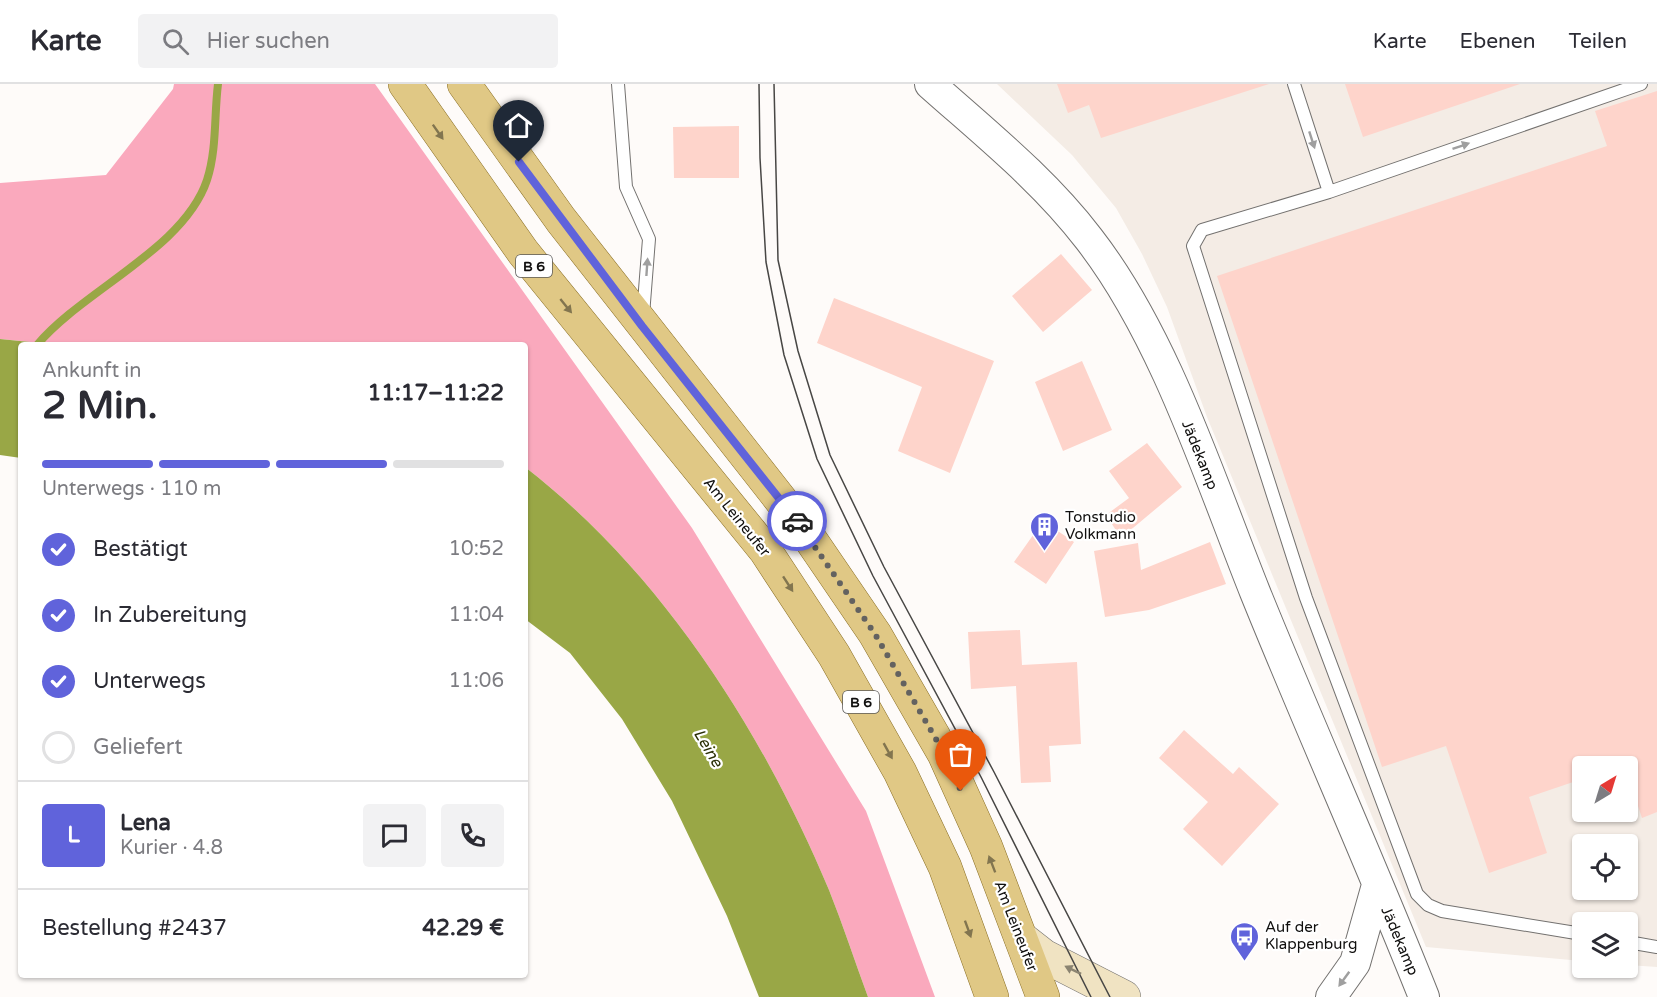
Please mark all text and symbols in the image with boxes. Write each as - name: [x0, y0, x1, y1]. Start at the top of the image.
- search box: [138, 14, 558, 68]
- text: Karte: [30, 24, 102, 58]
- icon: search: [159, 25, 192, 58]
- text: Hier suchen: [207, 28, 330, 54]
- text: Karte: [1373, 29, 1427, 54]
- text: Ebenen: [1460, 29, 1536, 54]
- text: Teilen: [1569, 29, 1627, 54]
- pin: [493, 100, 544, 162]
- icon: home: [502, 109, 535, 142]
- one-way arrow: [432, 124, 444, 140]
- one-way arrow: [1308, 131, 1317, 149]
- one-way arrow: [1452, 141, 1470, 151]
- road number: B 6: [516, 255, 552, 277]
- one-way arrow: [642, 258, 651, 277]
- one-way arrow: [560, 298, 573, 314]
- text: Ankunft in: [42, 359, 141, 383]
- text: 11:17–11:22: [367, 380, 504, 406]
- text: 2 Min.: [42, 382, 158, 429]
- street label: Jädekamp: [1178, 418, 1222, 492]
- street label: Am Leineufer: [700, 474, 774, 560]
- text: Unterwegs · 110 m: [42, 477, 221, 501]
- courier: [767, 491, 827, 551]
- icon: car: [781, 505, 814, 538]
- place label: Tonstudio Volkmann: [1065, 508, 1136, 543]
- building icon: Tonstudio Volkmann: [1028, 510, 1060, 552]
- icon: check: [42, 533, 75, 566]
- text: Bestätigt: [93, 536, 188, 562]
- text: 10:52: [449, 537, 504, 561]
- one-way arrow: [782, 576, 793, 592]
- icon: check: [42, 599, 75, 632]
- text: In Zubereitung: [93, 602, 247, 628]
- text: 11:04: [449, 603, 504, 627]
- icon: check: [42, 665, 75, 698]
- text: Unterwegs: [93, 668, 206, 694]
- text: 11:06: [449, 669, 504, 693]
- road number: B 6: [843, 691, 879, 713]
- water label: Leine: [689, 725, 728, 772]
- pin: [935, 729, 986, 791]
- text: Geliefert: [93, 734, 183, 760]
- icon: bag: [944, 738, 977, 771]
- one-way arrow: [883, 743, 893, 760]
- north arrow: [1572, 756, 1638, 822]
- map controls: [1572, 756, 1638, 978]
- button: chat: [363, 804, 426, 867]
- button: phone: [441, 804, 504, 867]
- text: Lena: [120, 810, 171, 836]
- text: L: [67, 822, 80, 848]
- button: locate: [1572, 834, 1638, 900]
- text: Kurier · 4.8: [120, 836, 223, 860]
- one-way arrow: [987, 855, 997, 873]
- street label: Am Leineufer: [990, 878, 1042, 974]
- street label: Jädekamp: [1377, 904, 1423, 978]
- button: layers: [1572, 912, 1638, 978]
- text: Bestellung #2437: [42, 915, 227, 941]
- text: 42.29 €: [422, 915, 504, 941]
- place label: Auf der Klappenburg: [1265, 918, 1357, 953]
- one-way arrow: [963, 920, 973, 938]
- bus stop icon: Auf der Klappenburg: [1228, 920, 1260, 962]
- one-way arrow: [1064, 965, 1081, 974]
- one-way arrow: [1338, 971, 1350, 987]

